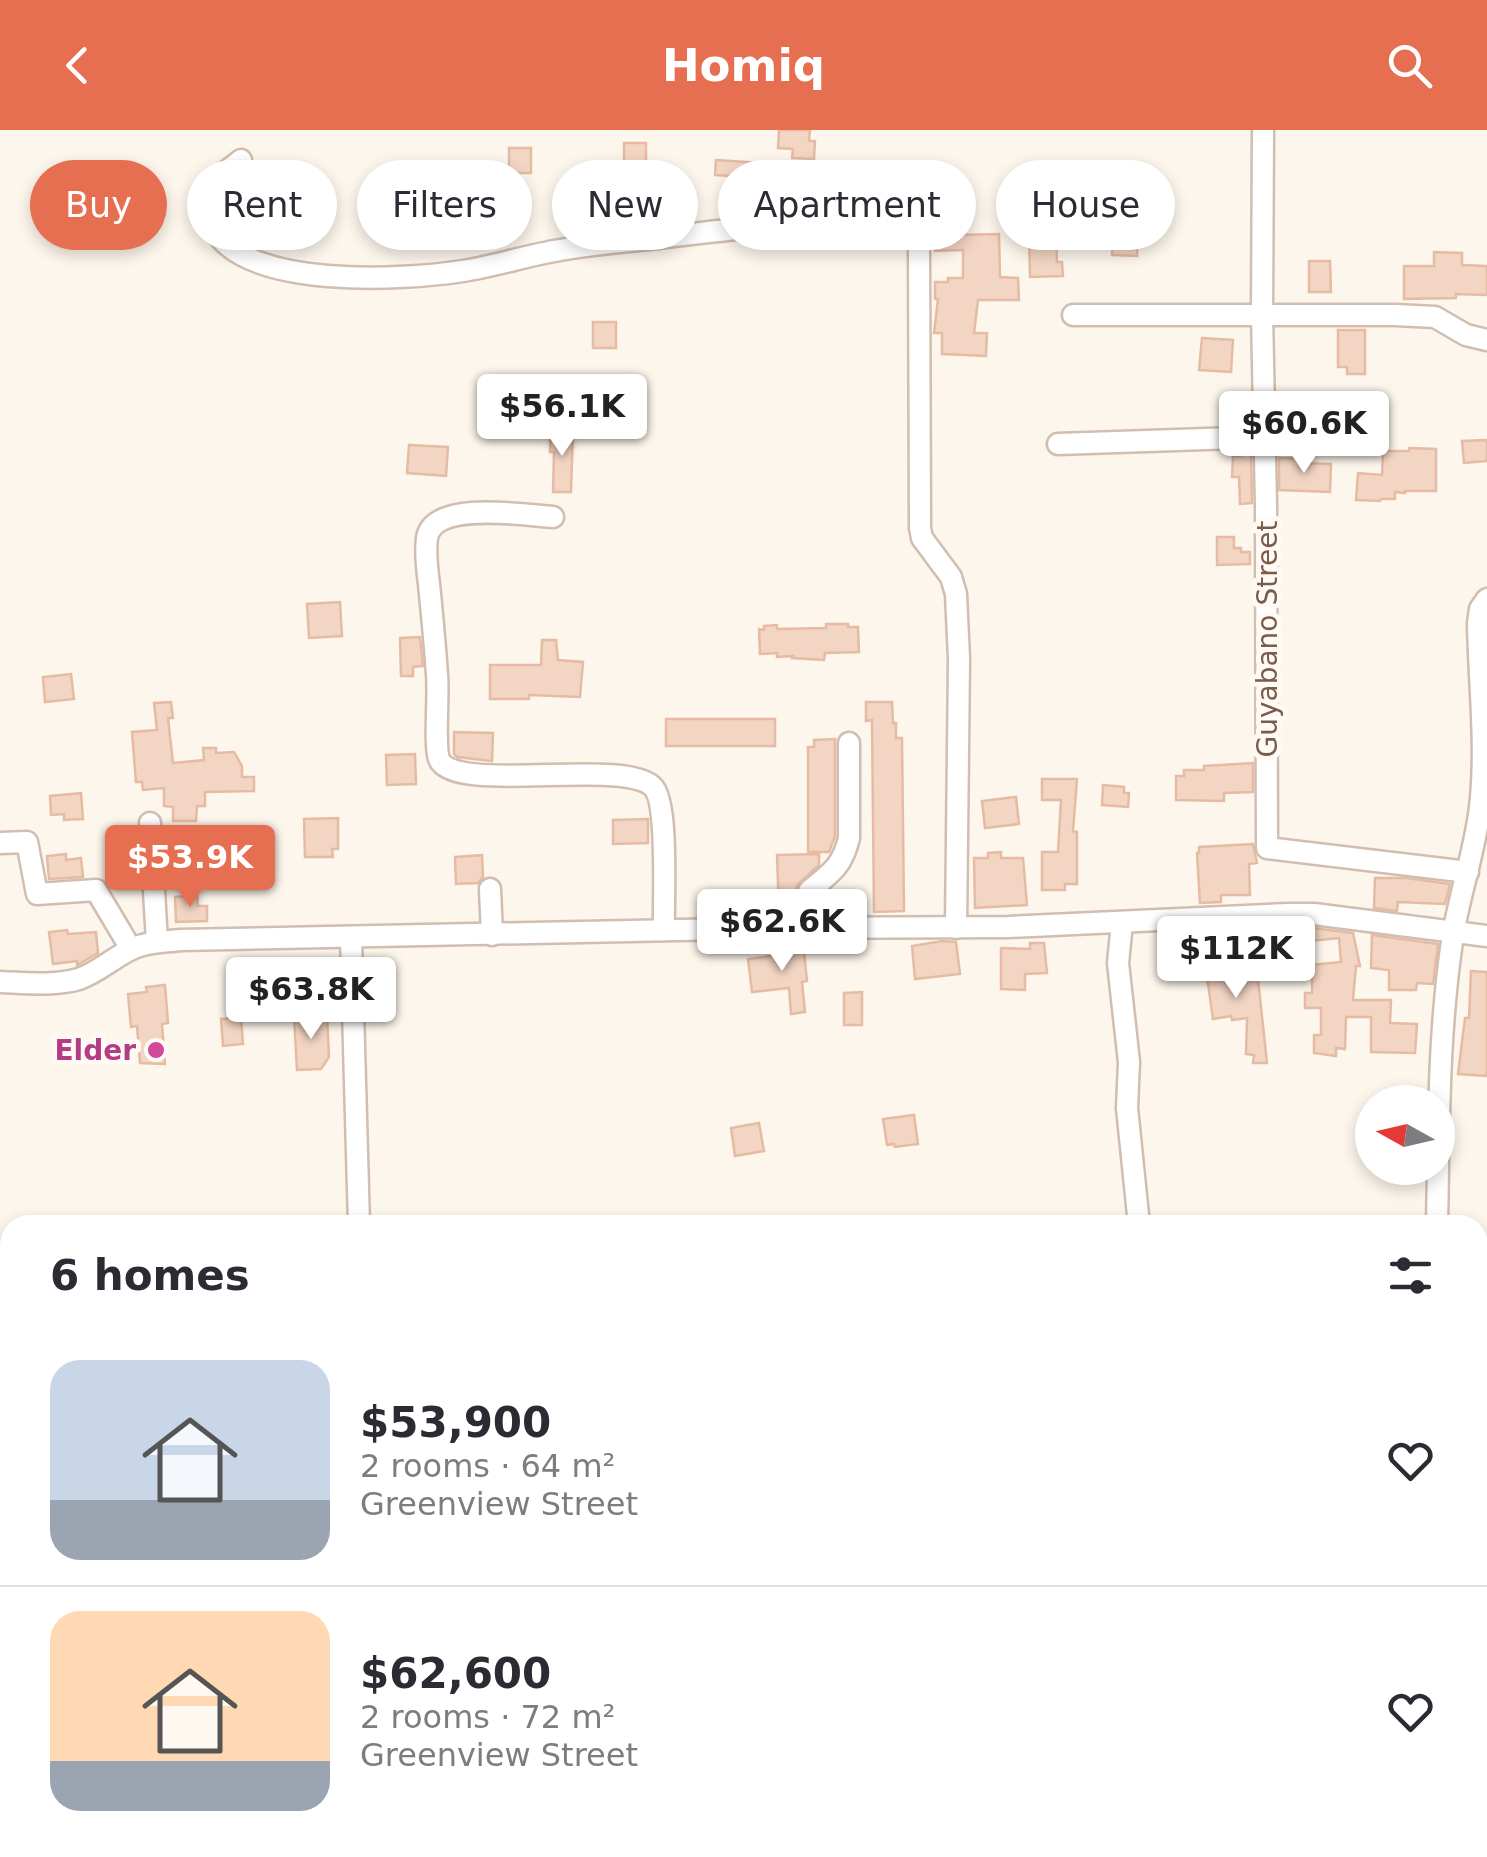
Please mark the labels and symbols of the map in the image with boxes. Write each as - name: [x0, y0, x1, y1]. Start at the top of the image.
- pin: $56.1K: [481, 374, 643, 459]
- pin: $60.6K: [1223, 391, 1385, 476]
- street label: Guyabano Street: [1251, 521, 1284, 757]
- pin: $53.9K: [109, 825, 271, 910]
- pin: $62.6K: [701, 889, 863, 974]
- pin: $112K: [1166, 916, 1306, 1001]
- pin: $63.8K: [230, 957, 392, 1042]
- place label: Elder: [54, 1034, 136, 1067]
- marker: Elder: [145, 1039, 167, 1061]
- north arrow: [1355, 1085, 1455, 1185]

